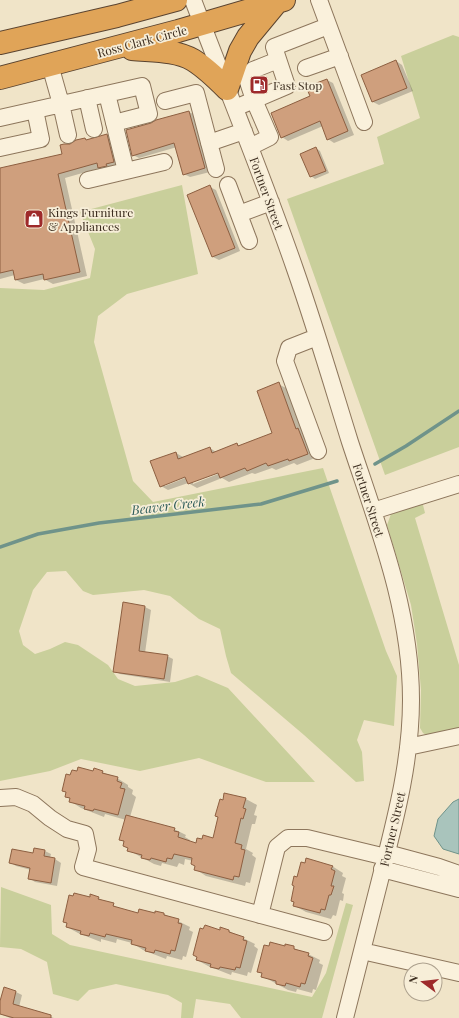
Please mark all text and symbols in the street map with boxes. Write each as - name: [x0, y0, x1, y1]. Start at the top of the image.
- street label: Ross Clark Circle: [95, 21, 189, 61]
- fuel station icon: Fast Stop: [248, 74, 270, 96]
- place label: Fast Stop: [273, 77, 322, 93]
- street label: Fortner Street: [246, 154, 288, 232]
- place label: Kings Furniture & Appliances: [48, 204, 133, 234]
- shop icon: Kings Furniture & Appliances: [23, 208, 45, 230]
- street label: Fortner Street: [350, 461, 389, 539]
- water label: Beaver Creek: [129, 492, 206, 518]
- street label: Fortner Street: [376, 789, 409, 868]
- north arrow: [403, 962, 443, 1002]
- text: N: [405, 973, 421, 985]

